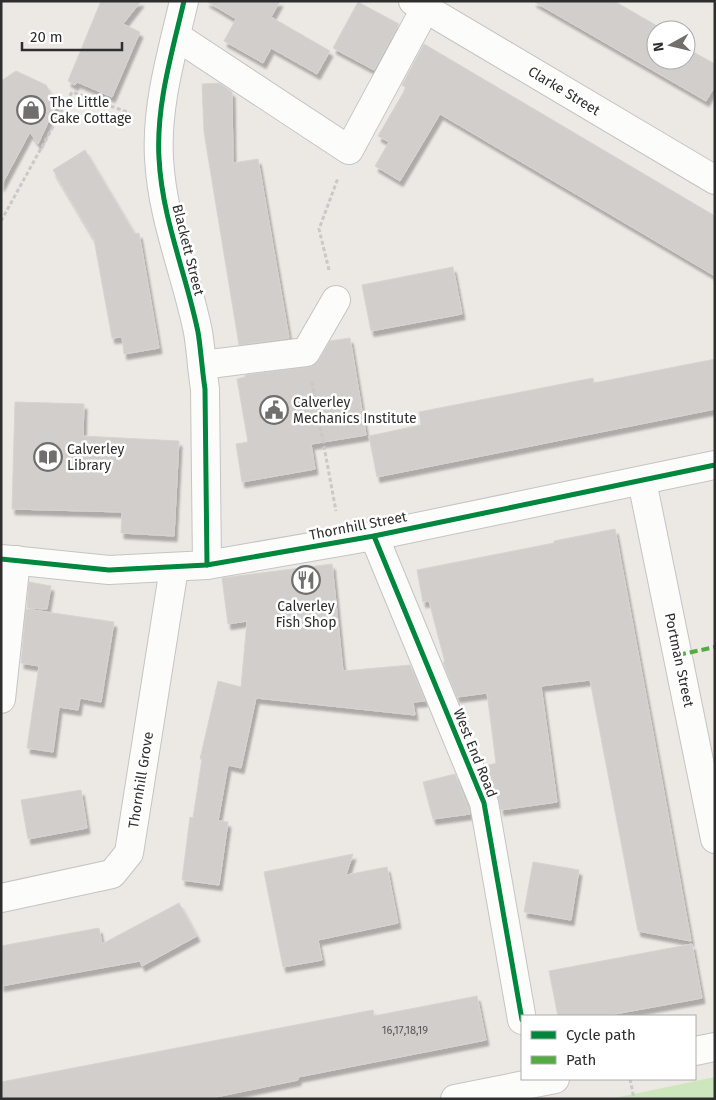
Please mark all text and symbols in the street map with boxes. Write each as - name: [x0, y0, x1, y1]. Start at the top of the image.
- scale bar: [22, 20, 122, 52]
- north arrow: [646, 20, 696, 70]
- text: 20 m: [30, 28, 63, 46]
- text: N: [650, 41, 668, 53]
- street label: Clarke Street: [525, 63, 604, 120]
- place label: The Little Cake Cottage: [50, 94, 132, 127]
- shop icon: The Little Cake Cottage: [16, 95, 46, 125]
- street label: Blackett Street: [168, 203, 208, 298]
- place label: Calverley Mechanics Institute: [293, 394, 417, 427]
- public building icon: Calverley Mechanics Institute: [259, 395, 289, 425]
- place label: Calverley Library: [67, 441, 125, 474]
- library icon: Calverley Library: [33, 442, 63, 472]
- street label: Thornhill Street: [308, 508, 409, 544]
- restaurant icon: Calverley Fish Shop: [291, 565, 321, 595]
- place label: Calverley Fish Shop: [275, 598, 337, 631]
- street label: Portman Street: [661, 611, 697, 710]
- street label: West End Road: [449, 706, 501, 800]
- street label: Thornhill Grove: [125, 730, 157, 830]
- legend: [521, 1015, 696, 1080]
- house number: 16,17,18,19: [382, 1024, 428, 1037]
- text: Cycle path: [566, 1026, 636, 1044]
- text: Path: [566, 1051, 596, 1069]

